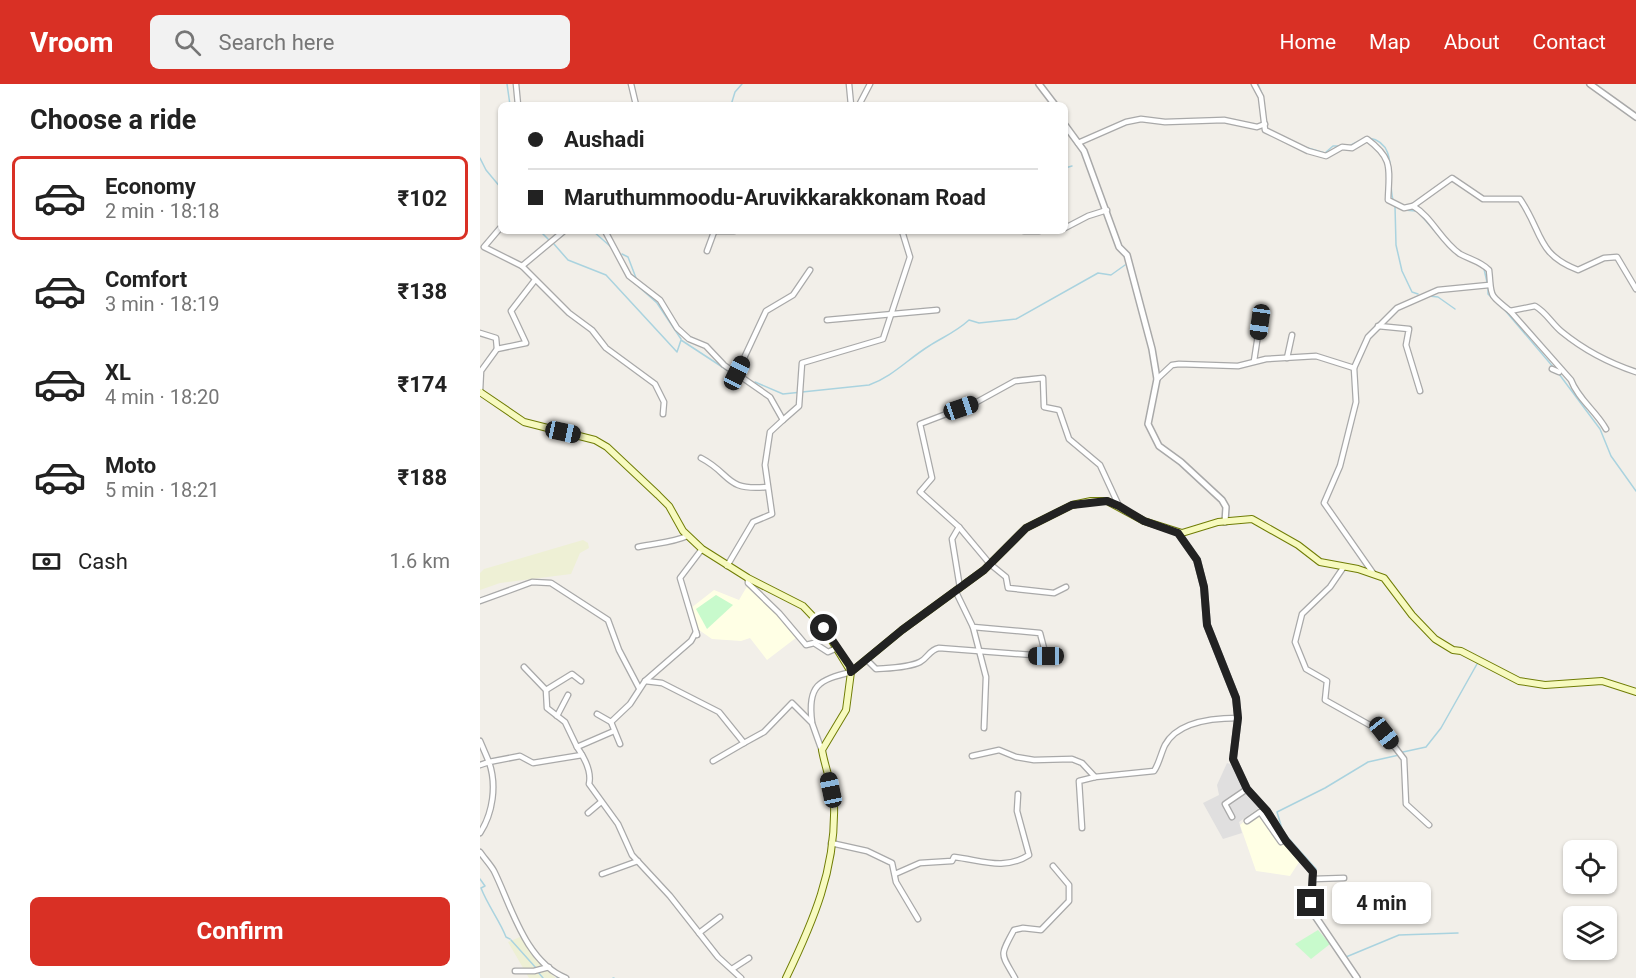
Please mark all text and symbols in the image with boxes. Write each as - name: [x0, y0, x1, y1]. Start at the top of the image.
- search box: [150, 15, 570, 69]
- text: Vroom: [30, 26, 114, 59]
- icon: search: [171, 26, 204, 59]
- text: Search here: [219, 30, 334, 55]
- text: Home: [1280, 30, 1336, 54]
- text: Map: [1369, 30, 1411, 54]
- text: About: [1444, 30, 1500, 54]
- text: Contact: [1533, 30, 1606, 54]
- text: Choose a ride: [30, 104, 196, 136]
- text: Aushadi: [564, 127, 645, 152]
- icon: car: [33, 171, 87, 225]
- text: Economy: [105, 174, 196, 199]
- text: Maruthummoodu-Aruvikkarakkonam Road: [564, 185, 986, 210]
- text: ₹102: [398, 186, 447, 211]
- text: 2 min · 18:18: [105, 199, 220, 223]
- icon: car: [33, 264, 87, 318]
- text: Comfort: [105, 267, 187, 292]
- text: ₹138: [398, 279, 447, 304]
- text: 3 min · 18:19: [105, 292, 220, 316]
- car: [1249, 303, 1271, 341]
- car: [721, 353, 753, 393]
- icon: car: [33, 357, 87, 411]
- text: XL: [105, 360, 131, 385]
- text: ₹174: [398, 372, 447, 397]
- text: 4 min · 18:20: [105, 385, 220, 409]
- car: [941, 394, 981, 422]
- car: [544, 419, 582, 445]
- icon: car: [33, 450, 87, 504]
- text: Moto: [105, 453, 156, 478]
- text: ₹188: [398, 465, 447, 490]
- text: 5 min · 18:21: [105, 478, 220, 502]
- icon: cash: [30, 545, 63, 578]
- text: Cash: [78, 549, 128, 574]
- text: 1.6 km: [390, 549, 450, 573]
- route start: [810, 614, 837, 641]
- car: [1028, 647, 1064, 665]
- car: [1366, 713, 1402, 753]
- car: [818, 771, 844, 809]
- map controls: [1563, 840, 1617, 960]
- button: locate: [1563, 840, 1617, 894]
- callout: 4 min: [1332, 882, 1431, 924]
- route end: [1297, 889, 1324, 916]
- text: 4 min: [1356, 891, 1407, 915]
- button: Confirm: [30, 897, 450, 966]
- button: layers: [1563, 906, 1617, 960]

